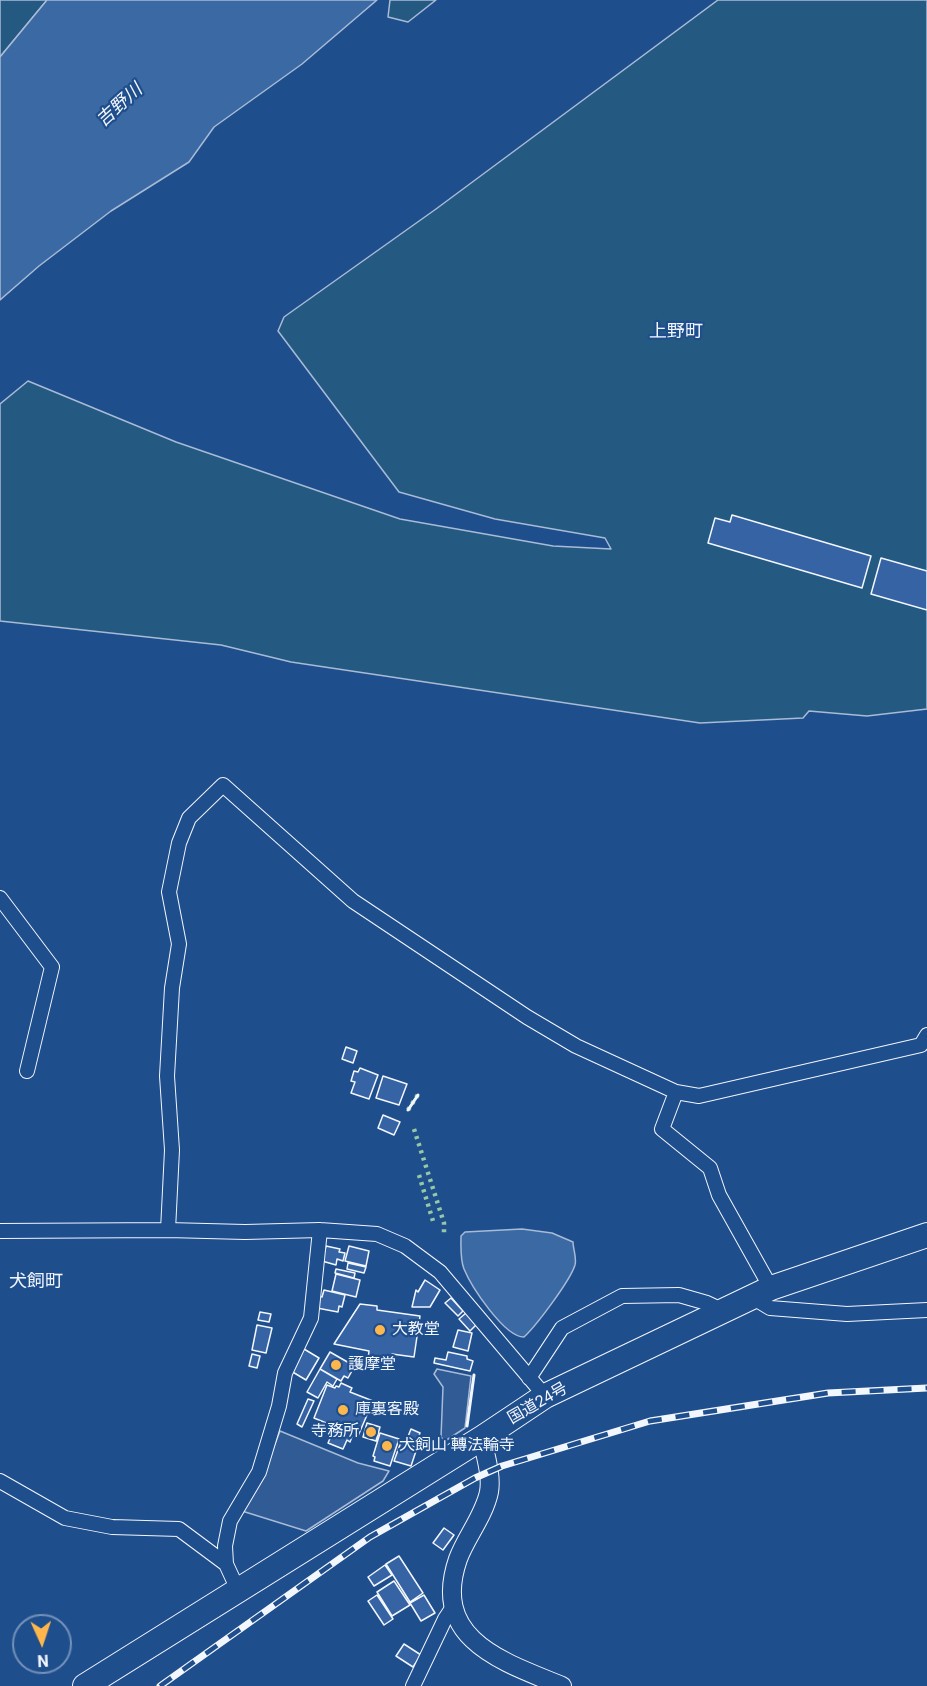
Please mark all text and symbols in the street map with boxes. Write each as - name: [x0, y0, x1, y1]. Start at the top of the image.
- water label: 吉野川: [93, 80, 147, 132]
- district label: 上野町: [649, 321, 703, 343]
- district label: 犬飼町: [9, 1271, 63, 1293]
- place label: 大教堂: [392, 1320, 440, 1340]
- marker: 大教堂: [373, 1323, 387, 1337]
- place label: 護摩堂: [348, 1355, 396, 1375]
- marker: 護摩堂: [329, 1358, 343, 1372]
- street label: 国道24号: [505, 1379, 571, 1429]
- place label: 庫裏客殿: [355, 1400, 419, 1420]
- marker: 庫裏客殿: [336, 1403, 350, 1417]
- place label: 寺務所: [311, 1422, 359, 1442]
- marker: 寺務所: [364, 1425, 378, 1439]
- place label: 犬飼山 轉法輪寺: [399, 1436, 515, 1456]
- marker: 犬飼山 轉法輪寺: [380, 1439, 394, 1453]
- north arrow: [12, 1614, 72, 1674]
- text: N: [37, 1651, 49, 1670]

